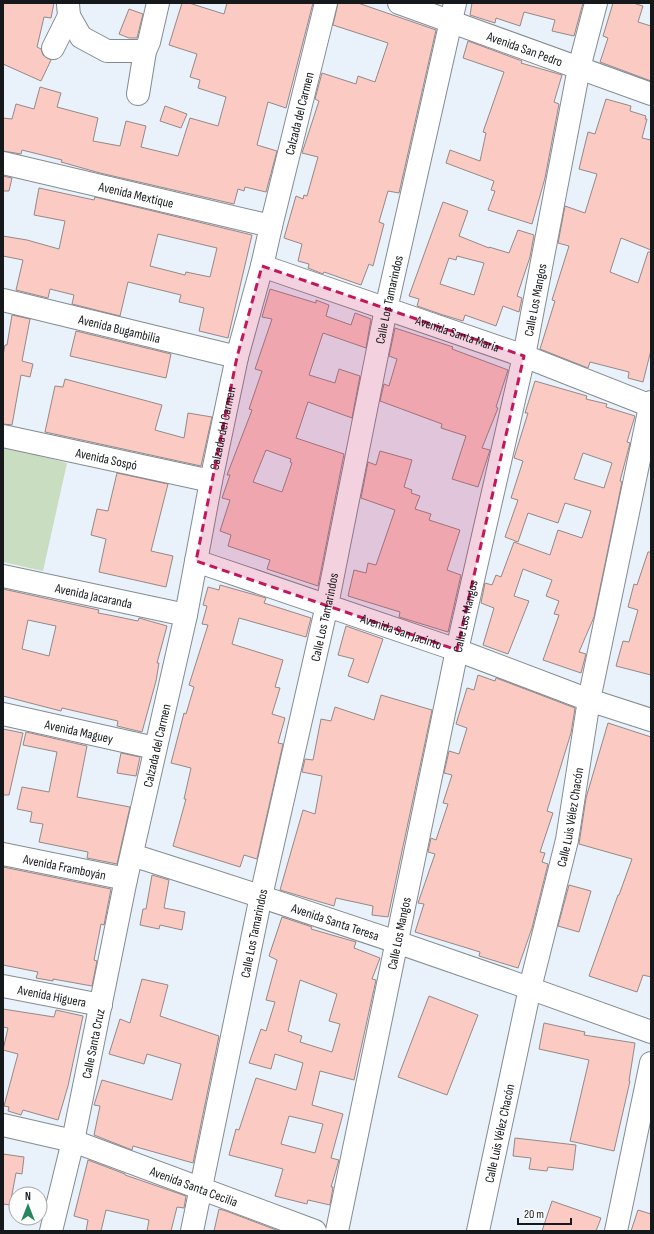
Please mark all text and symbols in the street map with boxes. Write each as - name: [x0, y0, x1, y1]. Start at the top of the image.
- street label: Avenida San Pedro: [484, 28, 565, 70]
- street label: Calzada del Carmen: [282, 71, 318, 157]
- street label: Avenida Mextique: [96, 179, 175, 212]
- street label: Calle Los Tamarindos: [372, 254, 407, 345]
- street label: Calle Los Mangos: [521, 262, 551, 338]
- street label: Avenida Bugambilia: [76, 311, 162, 347]
- street label: Avenida Santa María: [413, 312, 501, 356]
- street label: Calzada del Carmen: [207, 385, 240, 472]
- street label: Avenida Sospó: [73, 445, 139, 474]
- street label: Calle Los Tamarindos: [307, 571, 342, 663]
- street label: Calle Los Mangos: [450, 578, 482, 654]
- street label: Avenida Jacaranda: [53, 580, 134, 612]
- street label: Avenida San Jacinto: [357, 610, 444, 653]
- street label: Calzada del Carmen: [140, 702, 175, 789]
- street label: Avenida Maguey: [42, 716, 115, 747]
- street label: Calle Luis Vélez Chacón: [554, 766, 587, 869]
- street label: Avenida Framboyán: [21, 851, 107, 884]
- street label: Calle Los Tamarindos: [237, 887, 271, 979]
- street label: Calle Los Mangos: [384, 895, 415, 971]
- street label: Avenida Santa Teresa: [288, 900, 381, 944]
- street label: Avenida Higuera: [15, 982, 88, 1011]
- street label: Calle Santa Cruz: [79, 1007, 109, 1080]
- street label: Calle Luis Vélez Chacón: [482, 1082, 518, 1184]
- street label: Avenida Santa Cecilia: [147, 1163, 240, 1211]
- north arrow: [8, 1186, 48, 1226]
- text: N: [25, 1190, 31, 1203]
- scale bar: [518, 1200, 571, 1226]
- text: 20 m: [524, 1207, 544, 1222]

